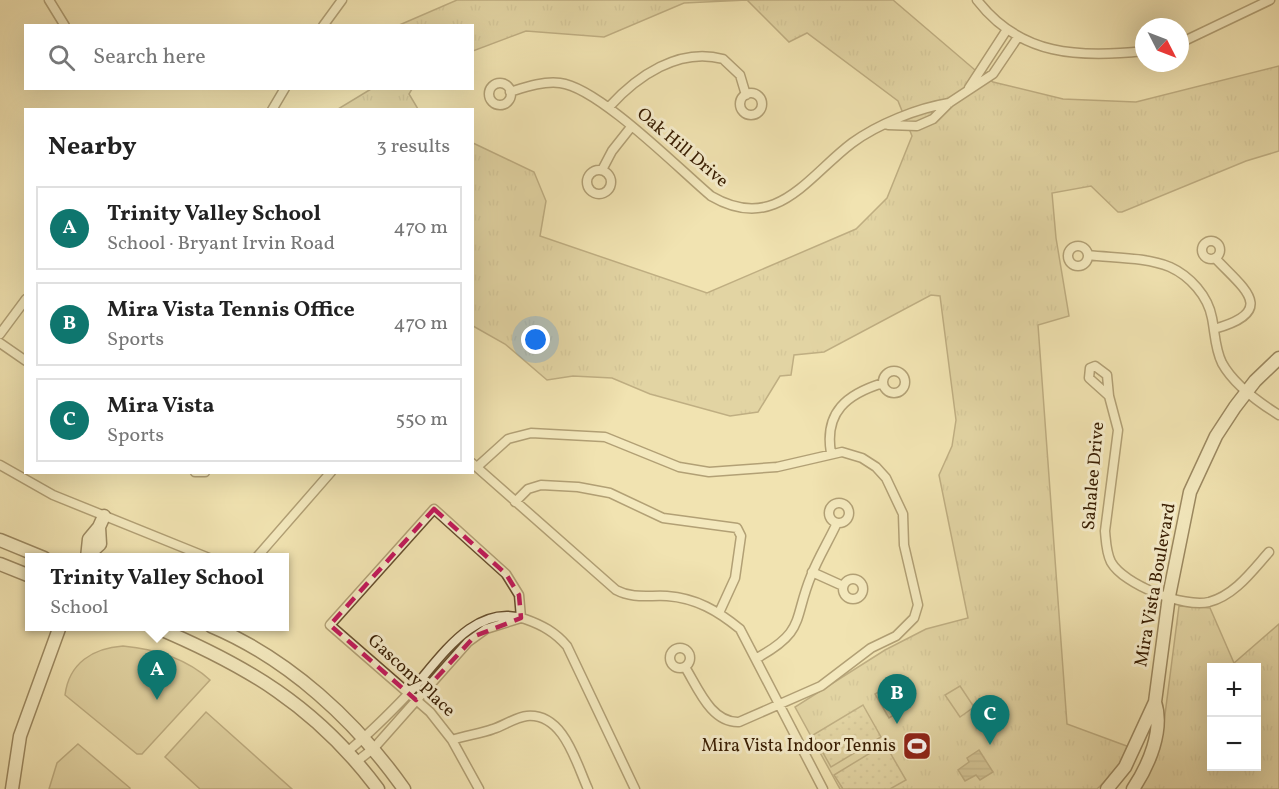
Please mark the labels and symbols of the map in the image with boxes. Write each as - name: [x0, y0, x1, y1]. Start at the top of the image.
- north arrow: [1135, 18, 1189, 72]
- street label: Oak Hill Drive: [631, 102, 733, 194]
- your location: [521, 325, 550, 354]
- street label: Sahalee Drive: [1077, 421, 1111, 531]
- street label: Mira Vista Boulevard: [1129, 501, 1183, 669]
- street label: Gascony Place: [362, 629, 460, 723]
- pin: A: [138, 650, 176, 700]
- pin: B: [878, 674, 916, 724]
- pin: C: [970, 696, 1010, 745]
- sports icon: Mira Vista Indoor Tennis: [901, 730, 933, 762]
- place label: Mira Vista Indoor Tennis: [701, 734, 896, 759]

